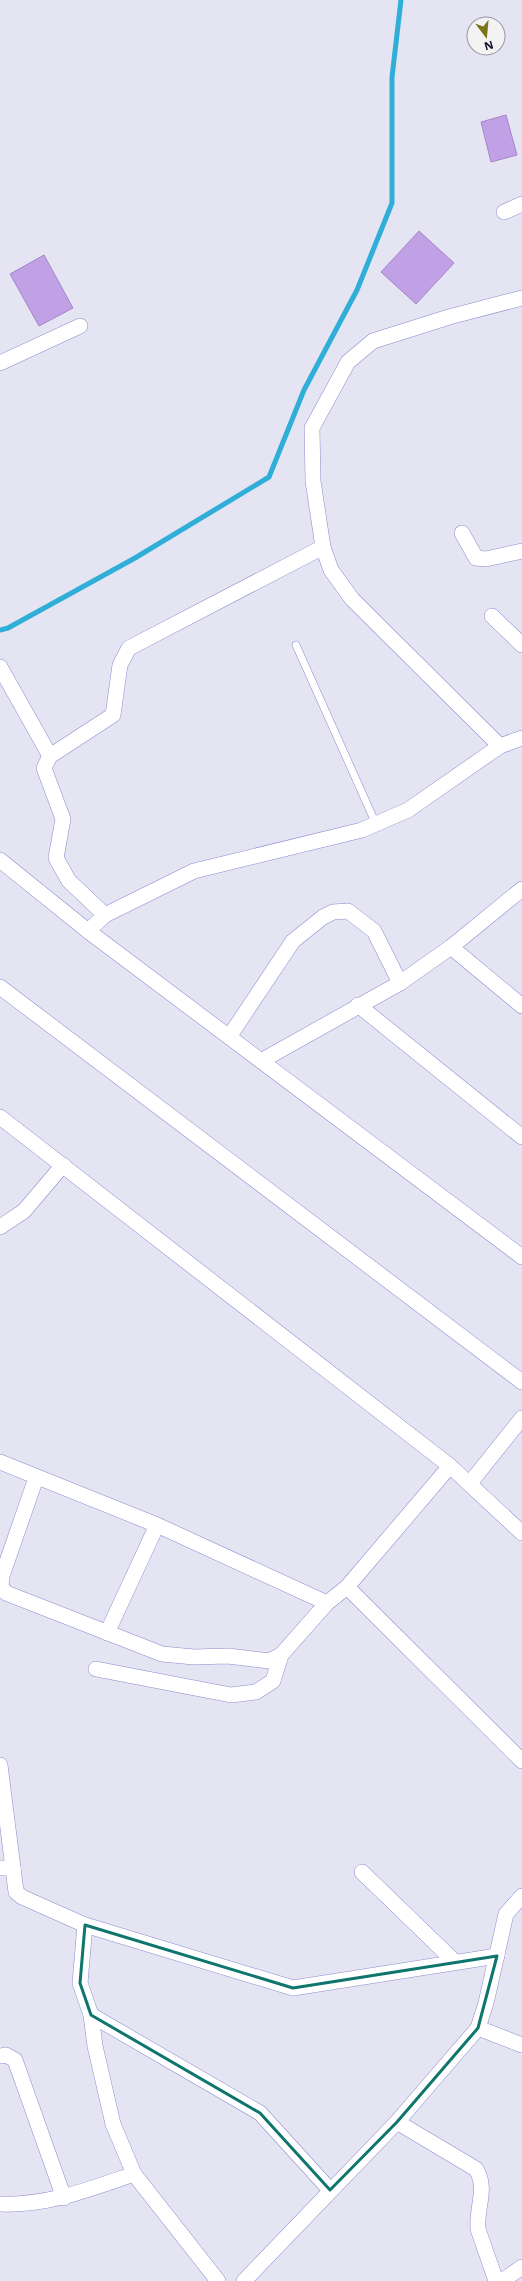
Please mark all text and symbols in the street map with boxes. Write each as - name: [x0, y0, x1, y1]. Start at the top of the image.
- north arrow: [466, 16, 506, 56]
- text: N: [483, 38, 495, 55]

